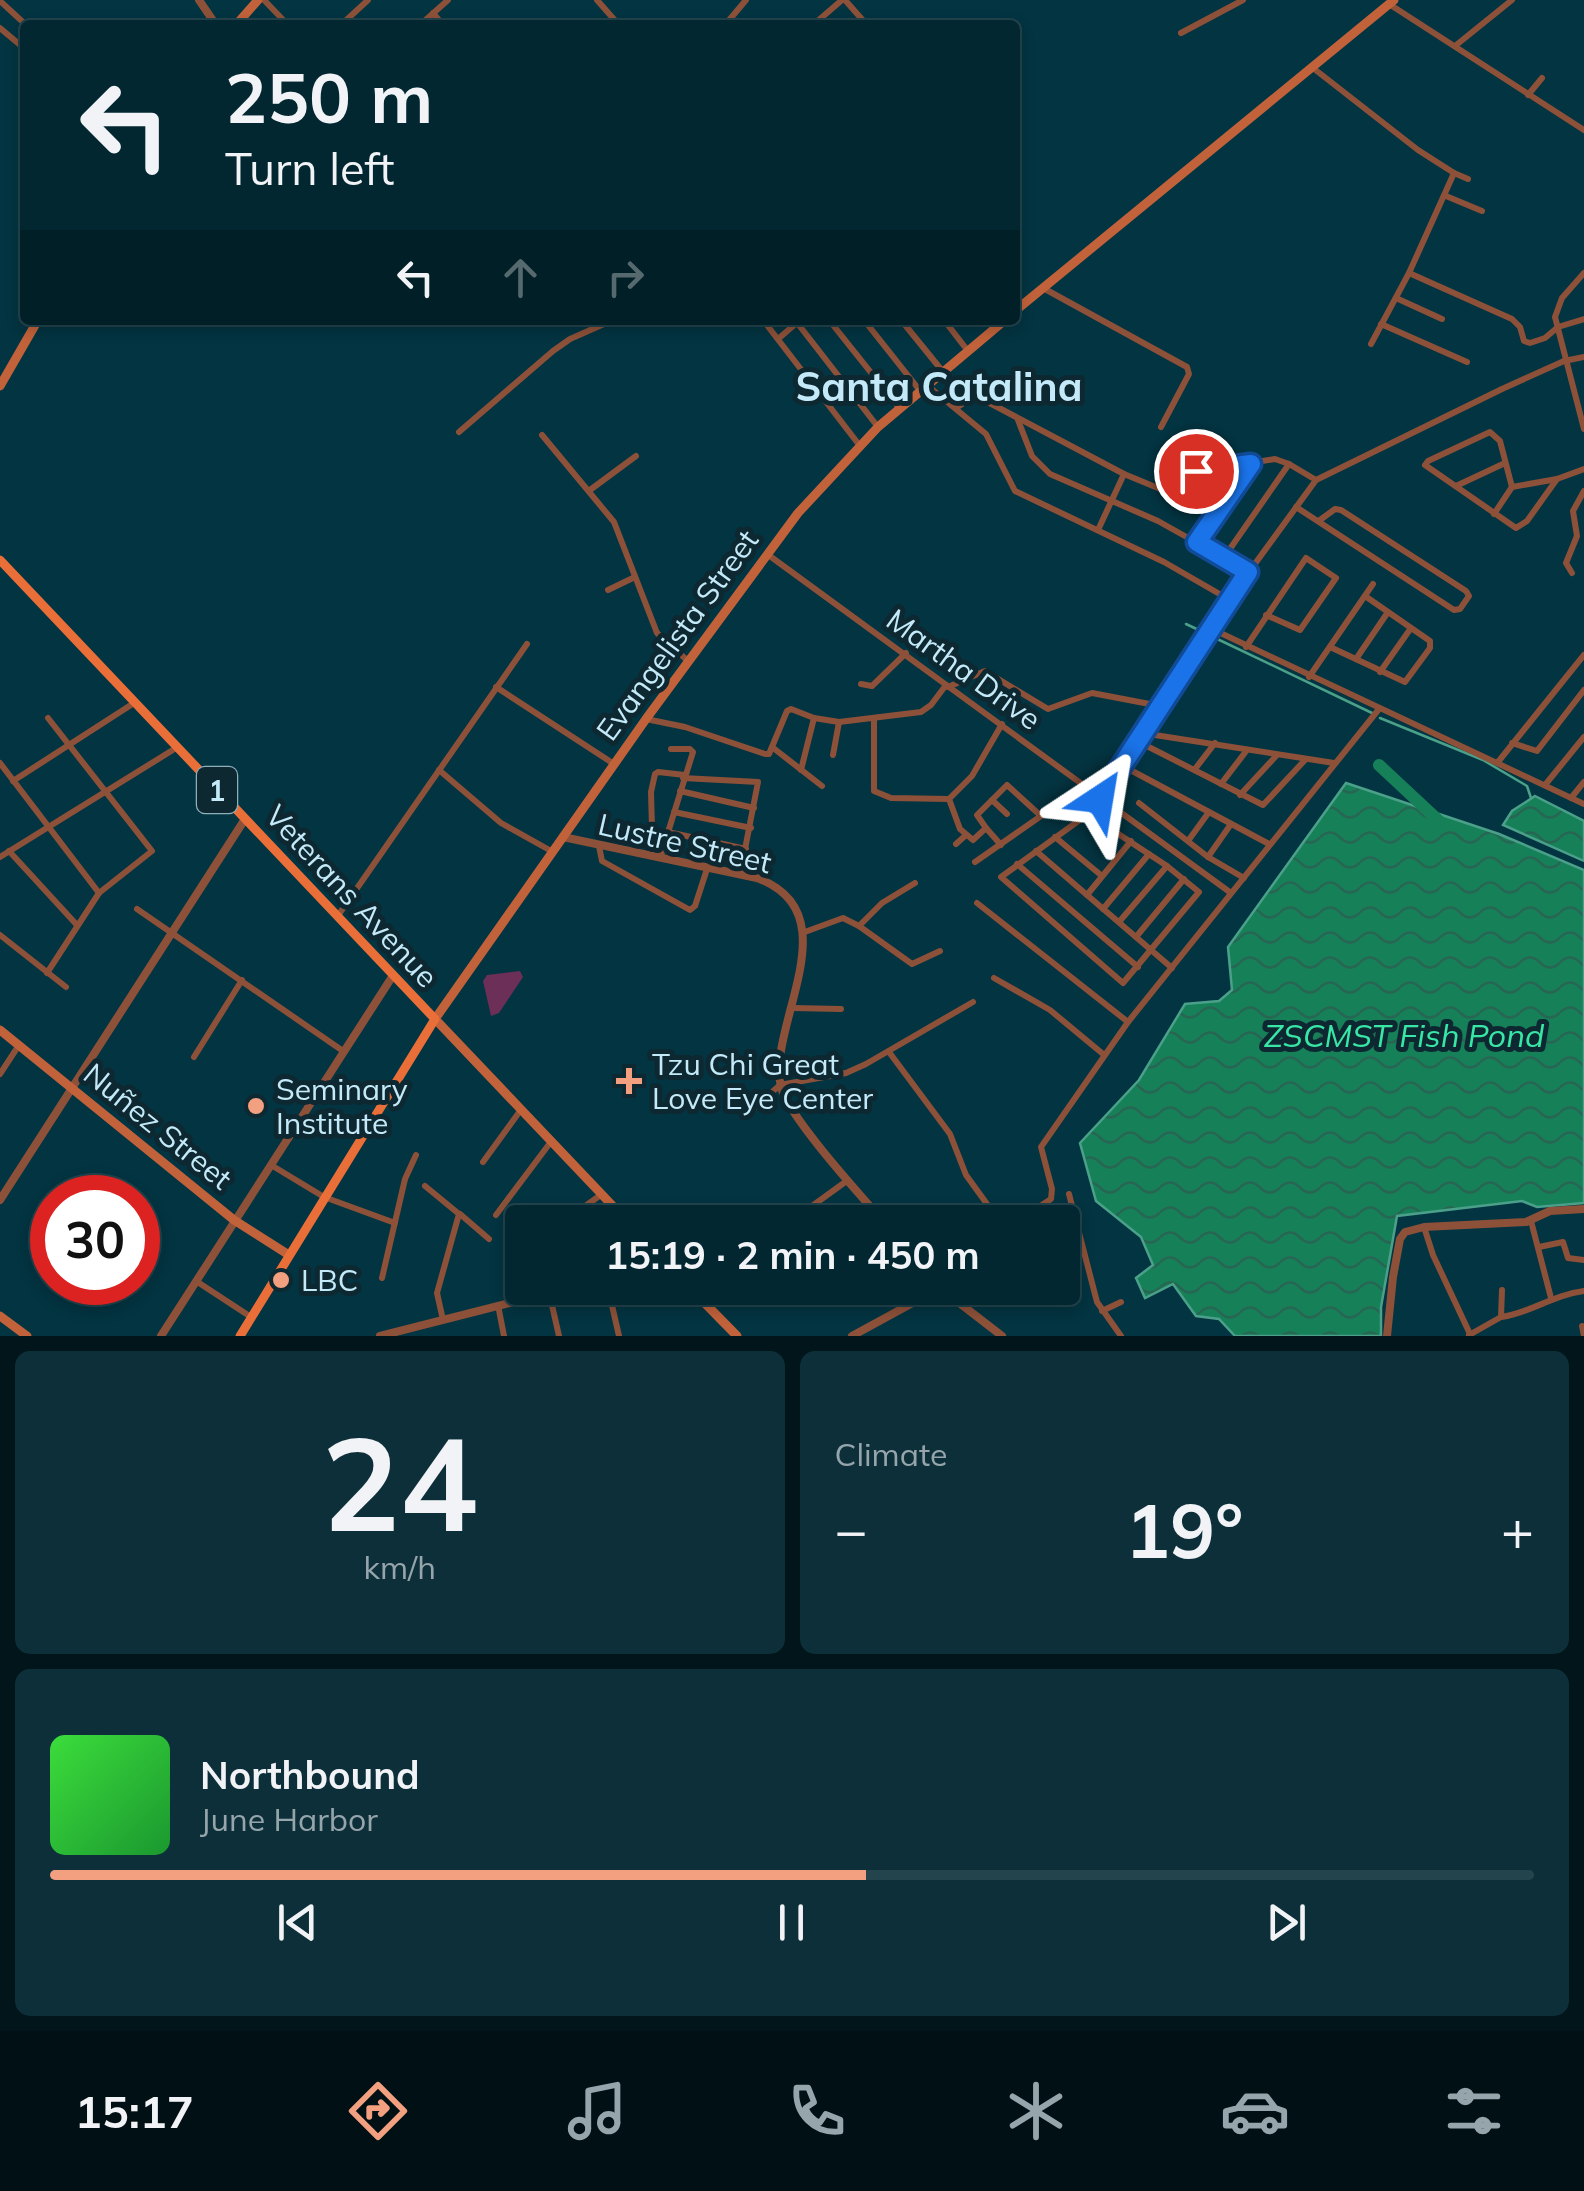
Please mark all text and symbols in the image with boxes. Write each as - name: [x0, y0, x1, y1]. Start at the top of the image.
- text: 250 m: [225, 53, 433, 141]
- icon: left: [60, 60, 190, 190]
- text: Turn left: [225, 140, 394, 196]
- icon: left: [388, 250, 443, 305]
- icon: ahead: [493, 250, 548, 305]
- icon: right: [598, 250, 653, 305]
- district label: Santa Catalina: [796, 361, 1082, 411]
- pin: [1154, 429, 1239, 514]
- icon: arrive: [1169, 444, 1224, 499]
- street label: Evangelista Street: [588, 522, 766, 748]
- street label: Martha Drive: [879, 600, 1049, 738]
- position arrow: [1048, 747, 1152, 851]
- road number: 1: [197, 767, 237, 813]
- street label: Veterans Avenue: [258, 797, 446, 995]
- street label: Lustre Street: [595, 805, 775, 881]
- water label: ZSCMST Fish Pond: [1264, 1015, 1545, 1055]
- place label: Tzu Chi Great Love Eye Center: [652, 1045, 873, 1117]
- street label: Nuñez Street: [76, 1055, 240, 1197]
- marker: Tzu Chi Great Love Eye Center: [616, 1068, 642, 1094]
- place label: Seminary Institute: [276, 1070, 408, 1142]
- marker: Seminary Institute: [245, 1095, 267, 1117]
- speed limit sign: 30: [30, 1175, 160, 1305]
- text: 15:19 · 2 min · 450 m: [605, 1231, 980, 1279]
- place label: LBC: [301, 1261, 358, 1299]
- marker: LBC: [270, 1269, 292, 1291]
- text: 24: [322, 1400, 478, 1564]
- text: Climate: [835, 1434, 947, 1474]
- text: 19°: [1125, 1483, 1243, 1577]
- text: −: [835, 1495, 868, 1564]
- text: +: [1501, 1495, 1534, 1564]
- text: km/h: [364, 1547, 436, 1587]
- text: Northbound: [200, 1751, 420, 1799]
- text: June Harbor: [200, 1799, 378, 1839]
- icon: previous: [270, 1895, 325, 1950]
- icon: pause: [764, 1895, 819, 1950]
- icon: next: [1259, 1895, 1314, 1950]
- icon: directions: [343, 2076, 413, 2146]
- icon: music: [562, 2076, 632, 2146]
- icon: phone: [782, 2076, 852, 2146]
- icon: climate: [1001, 2076, 1071, 2146]
- icon: car: [1220, 2076, 1290, 2146]
- icon: filters: [1439, 2076, 1509, 2146]
- text: 15:17: [75, 2083, 194, 2139]

